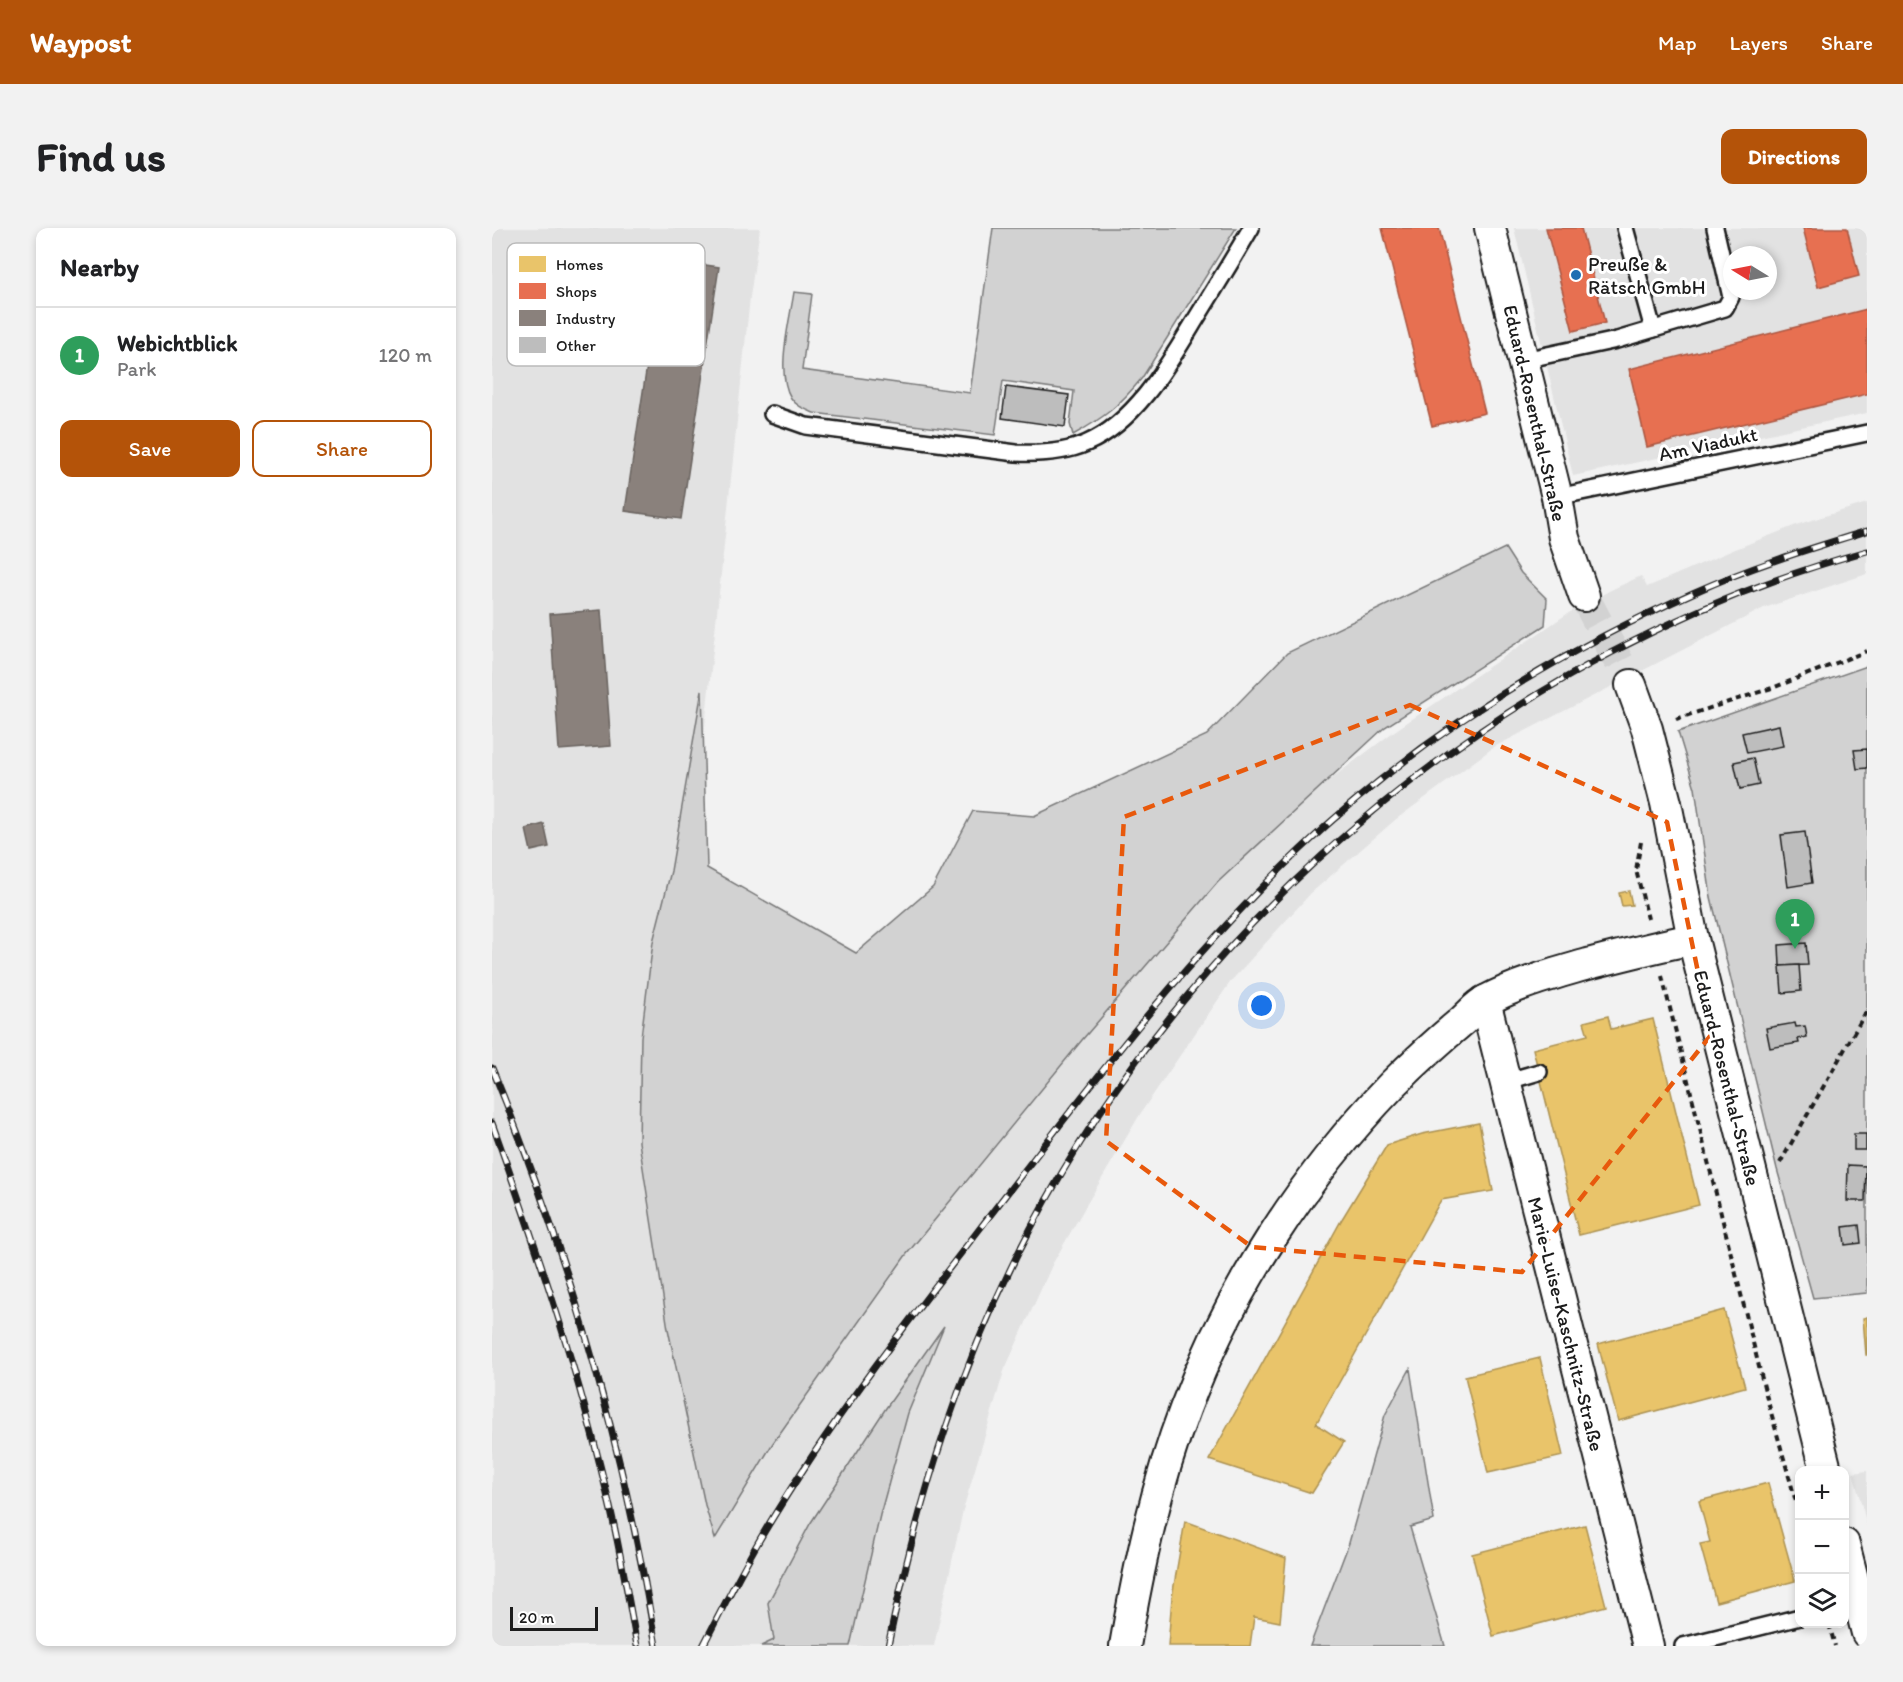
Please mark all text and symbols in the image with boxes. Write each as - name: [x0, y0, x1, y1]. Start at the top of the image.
- text: Waypost: [30, 25, 132, 59]
- text: Map: [1658, 30, 1697, 55]
- text: Layers: [1730, 30, 1788, 55]
- text: Share: [1821, 30, 1873, 55]
- button: Directions: [1721, 129, 1867, 184]
- text: Find us: [36, 131, 166, 182]
- legend: [507, 243, 705, 366]
- north arrow: [1723, 246, 1777, 300]
- text: Nearby: [60, 251, 139, 283]
- place label: Preuße & Rätsch GmbH: [1588, 252, 1706, 299]
- text: Homes: [556, 255, 603, 274]
- marker: Preuße & Rätsch GmbH: [1569, 268, 1583, 282]
- text: Shops: [556, 282, 597, 301]
- street label: Eduard-Rosenthal-Straße: [1498, 302, 1572, 524]
- text: Industry: [556, 309, 616, 328]
- text: Webichtblick: [117, 330, 237, 357]
- text: Other: [556, 336, 596, 355]
- text: 1: [75, 343, 84, 367]
- text: 120 m: [379, 343, 432, 367]
- text: Park: [117, 357, 156, 381]
- button: Save: [60, 420, 240, 477]
- button: Share: [252, 420, 432, 477]
- street label: Am Viadukt: [1656, 422, 1760, 466]
- pin: 1: [1776, 900, 1814, 949]
- street label: Eduard-Rosenthal-Straße: [1689, 968, 1765, 1188]
- your location: [1247, 991, 1276, 1020]
- street label: Marie-Luise-Kaschnitz-Straße: [1523, 1194, 1609, 1454]
- map controls: [1795, 1466, 1849, 1628]
- button: +: [1795, 1466, 1849, 1520]
- button: −: [1795, 1520, 1849, 1574]
- button: layers: [1795, 1574, 1849, 1628]
- scale bar: [510, 1604, 598, 1632]
- text: 20 m: [519, 1608, 554, 1627]

